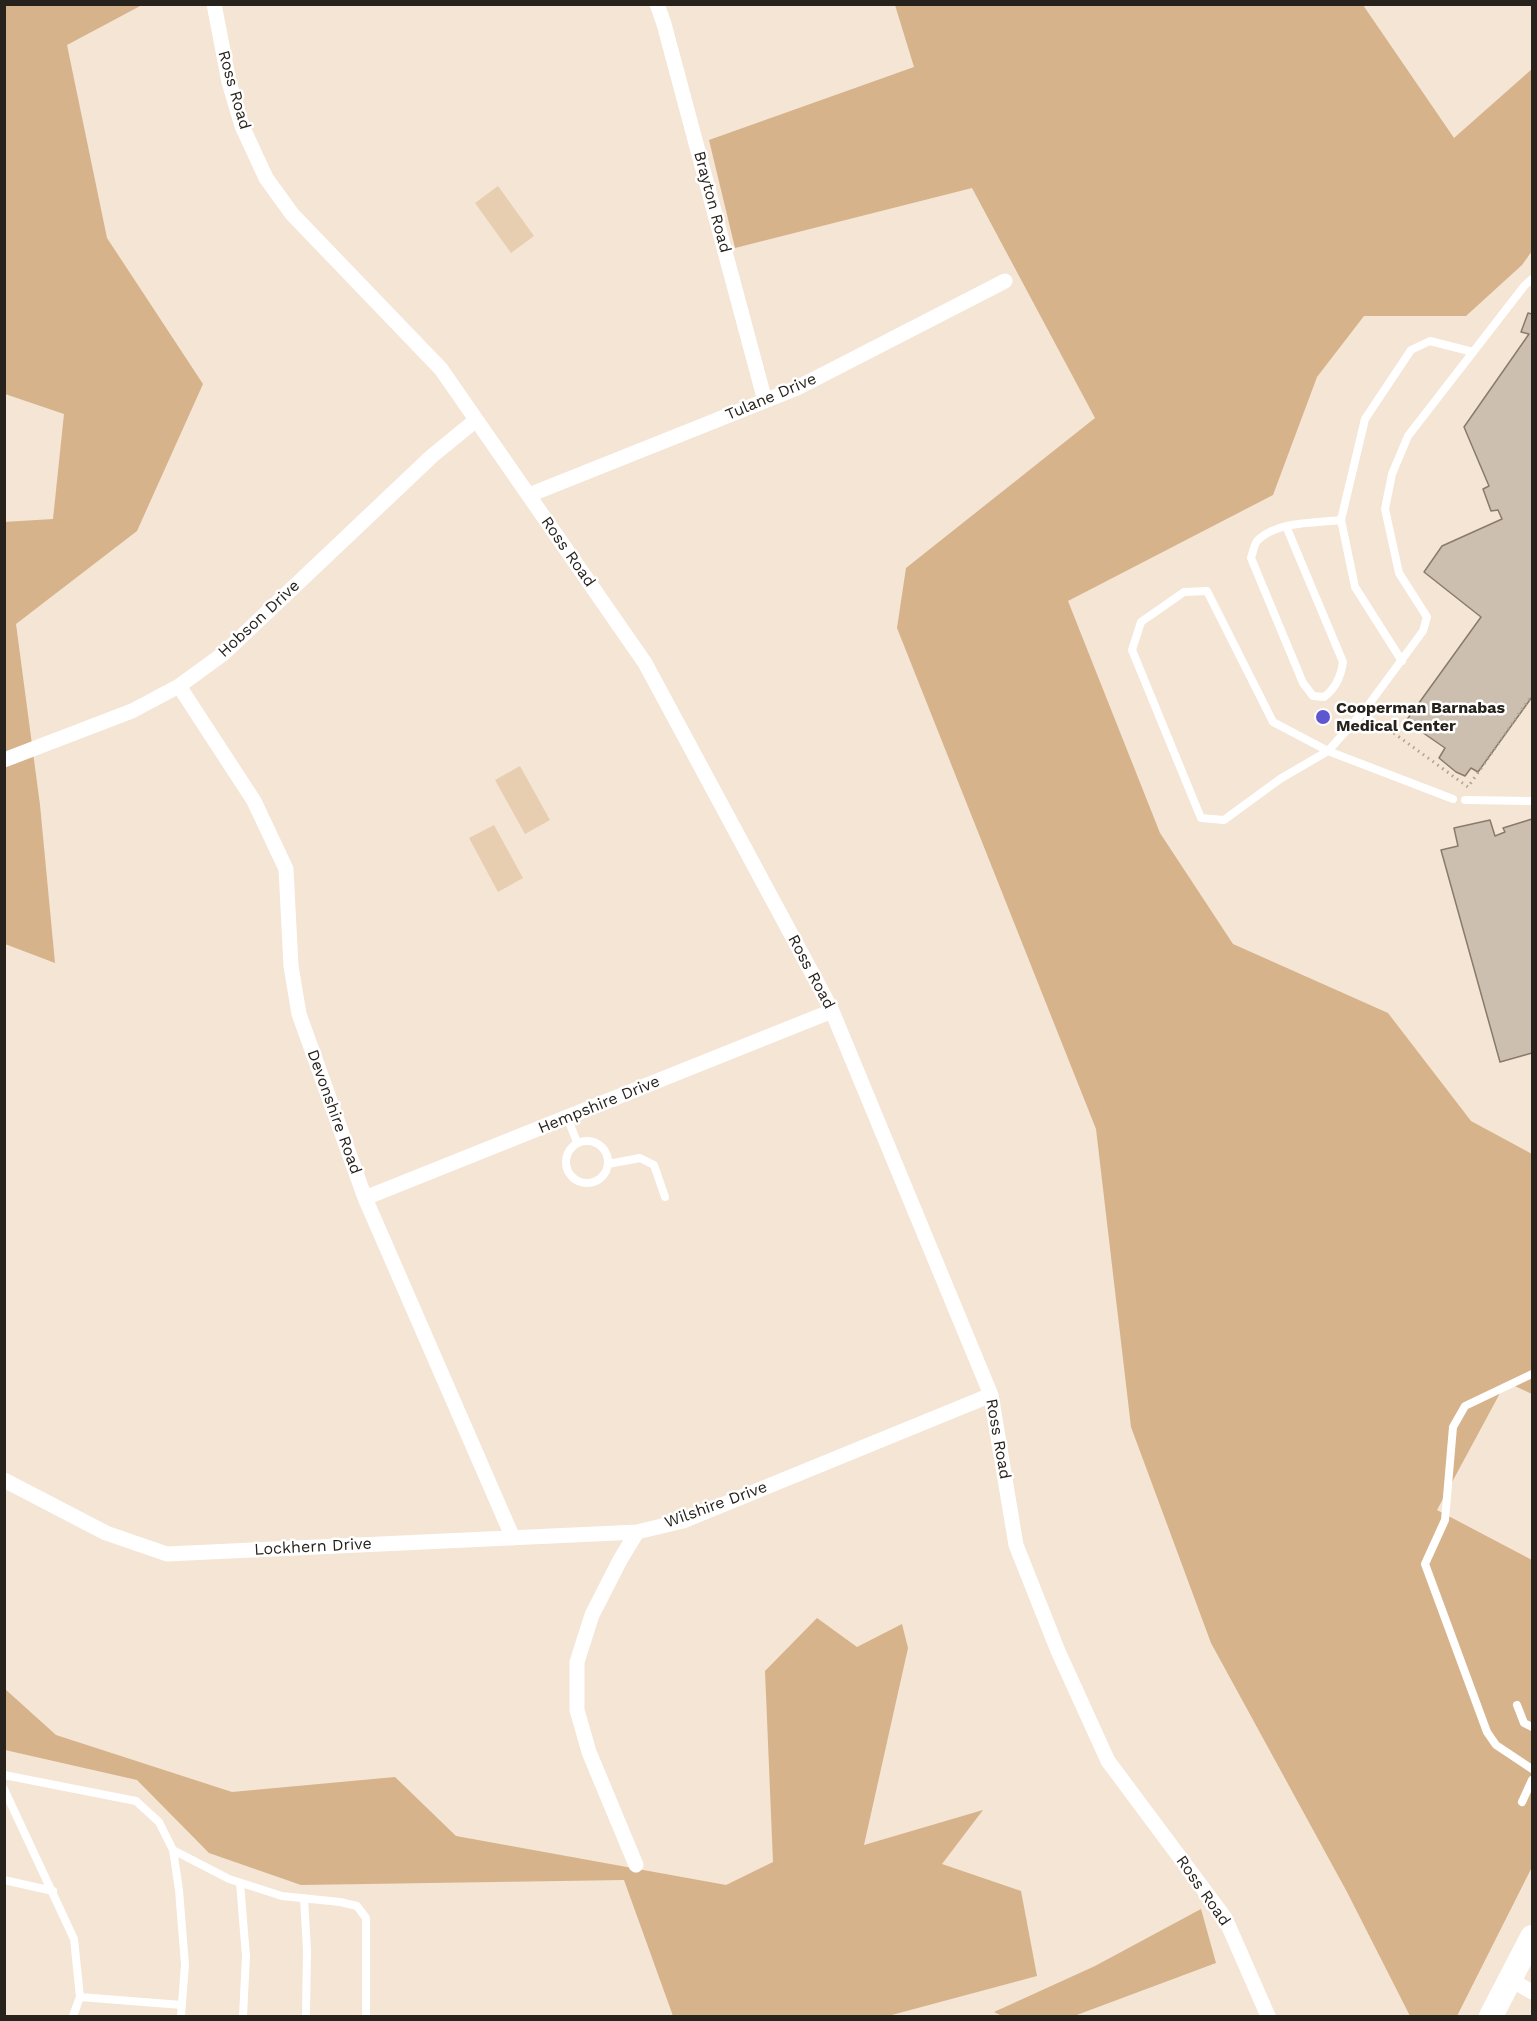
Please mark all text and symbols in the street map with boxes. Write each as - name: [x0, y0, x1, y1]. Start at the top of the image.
- street label: Ross Road: [214, 48, 254, 132]
- street label: Brayton Road: [689, 149, 735, 255]
- street label: Tulane Drive: [723, 369, 819, 425]
- street label: Ross Road: [537, 513, 599, 591]
- street label: Hobson Drive: [214, 576, 304, 662]
- place label: Cooperman Barnabas Medical Center: [1336, 698, 1505, 736]
- marker: Cooperman Barnabas Medical Center: [1314, 708, 1332, 726]
- street label: Ross Road: [783, 932, 839, 1012]
- street label: Devonshire Road: [303, 1047, 365, 1177]
- street label: Hempshire Drive: [535, 1072, 663, 1138]
- street label: Ross Road: [981, 1397, 1015, 1481]
- street label: Wilshire Drive: [662, 1478, 770, 1532]
- street label: Lockhern Drive: [254, 1534, 372, 1560]
- street label: Ross Road: [1172, 1852, 1234, 1930]

